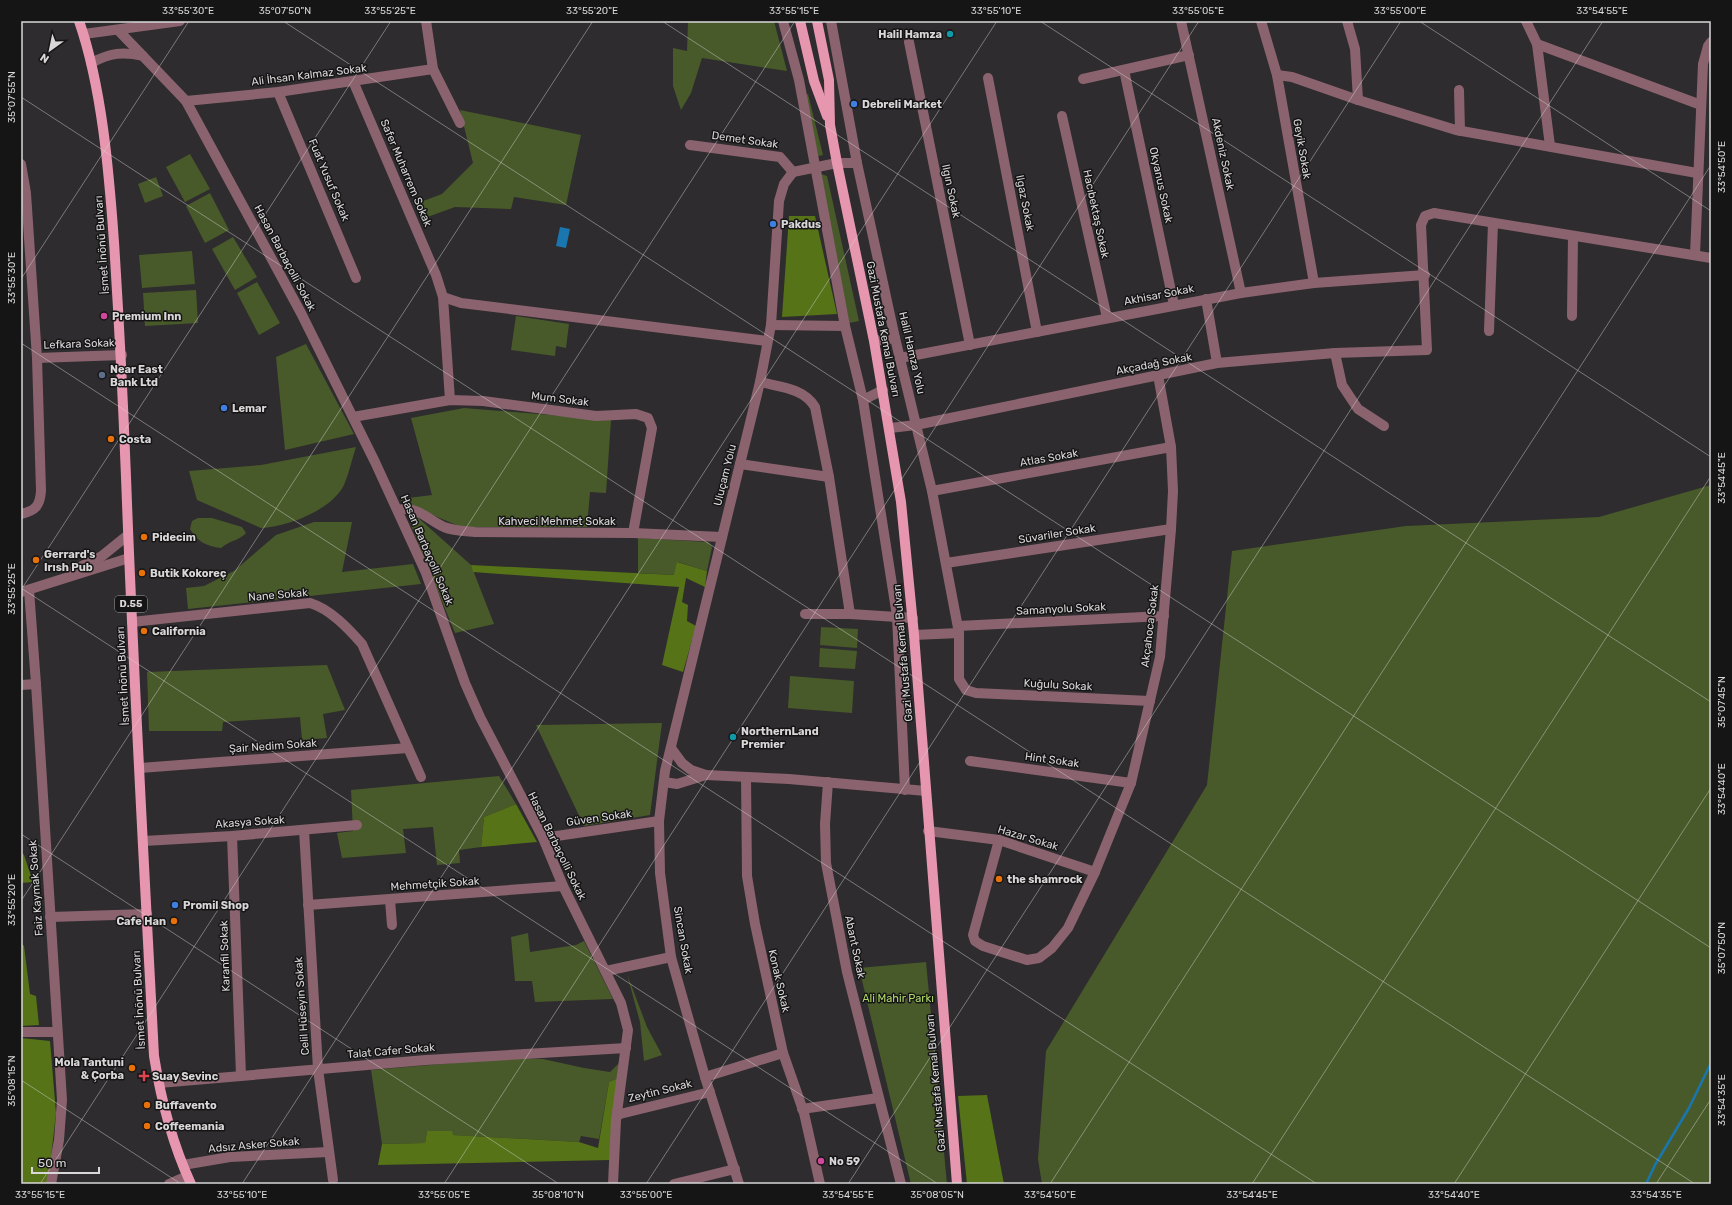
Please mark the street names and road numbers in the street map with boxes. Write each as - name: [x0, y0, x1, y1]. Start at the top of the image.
- street label: Ali İhsan Kalmaz Sokak: [250, 60, 368, 89]
- street label: Safer Muharrem Sokak: [377, 117, 435, 229]
- street label: Akdeniz Sokak: [1209, 117, 1237, 192]
- street label: Geyik Sokak: [1290, 118, 1314, 180]
- street label: Demet Sokak: [711, 129, 779, 151]
- street label: Fuat Yusuf Sokak: [306, 137, 352, 223]
- street label: Okyanus Sokak: [1147, 146, 1175, 224]
- street label: Ilgın Sokak: [939, 163, 963, 219]
- street label: Hacıbektaş Sokak: [1080, 169, 1112, 260]
- street label: Ilgaz Sokak: [1013, 174, 1037, 233]
- street label: İsmet İnönü Bulvarı: [91, 195, 112, 295]
- street label: Hasan Barbaçolli Sokak: [251, 203, 319, 314]
- street label: Gazi Mustafa Kemal Bulvarı: [863, 260, 903, 398]
- street label: Akhisar Sokak: [1123, 282, 1195, 308]
- street label: Halil Hamza Yolu: [896, 311, 928, 395]
- street label: Lefkara Sokak: [43, 336, 115, 352]
- street label: Akçadağ Sokak: [1115, 350, 1193, 378]
- street label: Mum Sokak: [530, 389, 590, 409]
- street label: Uluçam Yolu: [711, 443, 739, 507]
- street label: Atlas Sokak: [1019, 446, 1079, 470]
- street label: Hasan Barbaçolli Sokak: [398, 493, 456, 607]
- street label: Kahveci Mehmet Sokak: [498, 515, 616, 528]
- street label: Süvariler Sokak: [1017, 521, 1097, 547]
- street label: Gazi Mustafa Kemal Bulvarı: [891, 584, 915, 722]
- street label: Akçahoca Sokak: [1138, 584, 1162, 668]
- street label: Nane Sokak: [248, 586, 309, 604]
- road number: D.55: [115, 596, 147, 612]
- street label: Samanyolu Sokak: [1016, 600, 1107, 618]
- street label: İsmet İnönü Bulvarı: [113, 626, 132, 726]
- street label: Kuğulu Sokak: [1023, 677, 1093, 693]
- street label: Şair Nedim Sokak: [229, 736, 318, 756]
- street label: Hint Sokak: [1024, 750, 1080, 770]
- street label: Hasan Barbaçolli Sokak: [525, 790, 589, 902]
- street label: Güven Sokak: [565, 807, 633, 829]
- street label: Akasya Sokak: [215, 813, 285, 831]
- street label: Hazar Sokak: [996, 823, 1060, 853]
- street label: Faiz Kaymak Sokak: [26, 839, 46, 936]
- street label: Mehmetçik Sokak: [390, 874, 480, 894]
- street label: Sincan Sokak: [671, 905, 695, 975]
- street label: Abant Sokak: [842, 914, 868, 980]
- street label: Karanfil Sokak: [217, 920, 233, 992]
- street label: Konak Sokak: [765, 948, 793, 1014]
- street label: İsmet İnönü Bulvarı: [129, 950, 148, 1050]
- street label: Celil Hüseyin Sokak: [292, 956, 312, 1056]
- street label: Gazi Mustafa Kemal Bulvarı: [924, 1014, 948, 1152]
- street label: Talat Cafer Sokak: [347, 1041, 436, 1061]
- street label: Zeytin Sokak: [627, 1077, 694, 1105]
- street label: Adsız Asker Sokak: [208, 1134, 301, 1155]

